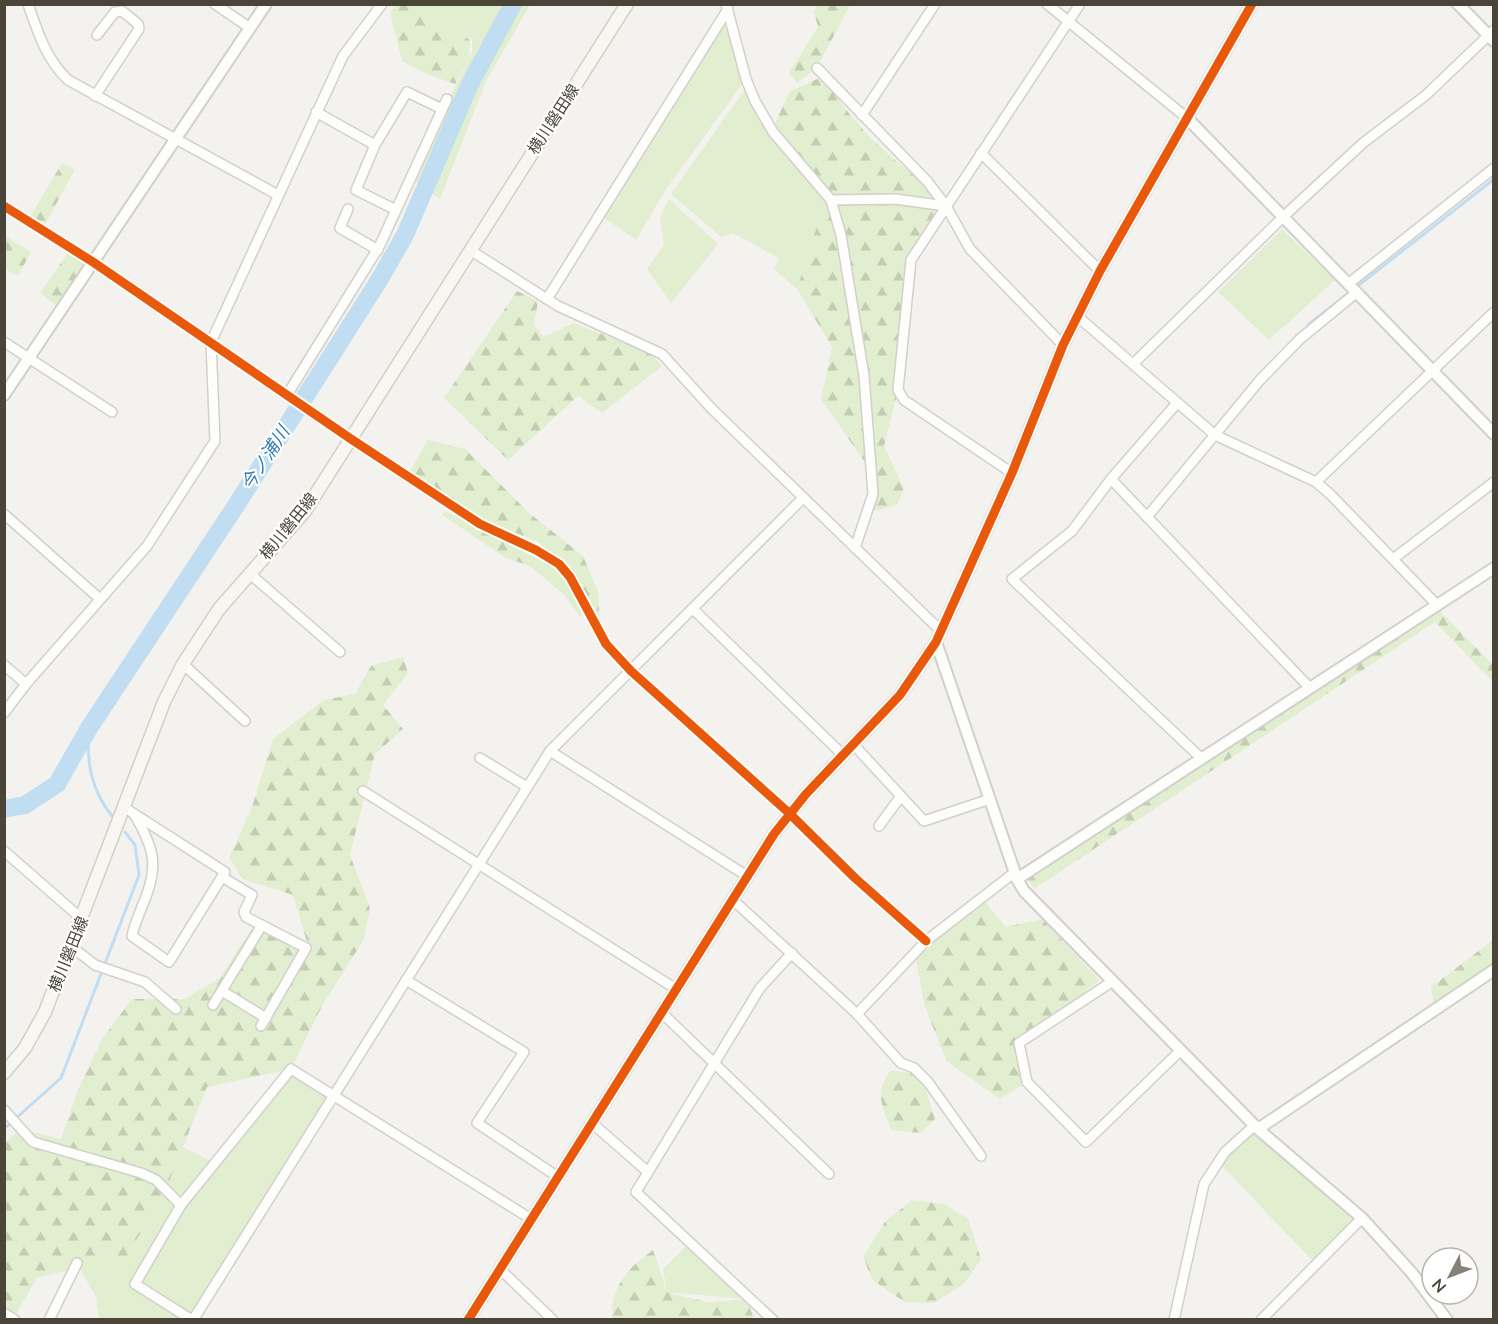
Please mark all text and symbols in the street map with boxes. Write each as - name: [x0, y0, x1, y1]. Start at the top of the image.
- street label: 横川磐田線: [523, 80, 583, 158]
- water label: 今ノ浦川: [236, 420, 295, 494]
- street label: 横川磐田線: [255, 489, 321, 563]
- street label: 横川磐田線: [44, 913, 92, 995]
- north arrow: [1420, 1246, 1480, 1306]
- text: N: [1427, 1275, 1450, 1297]

